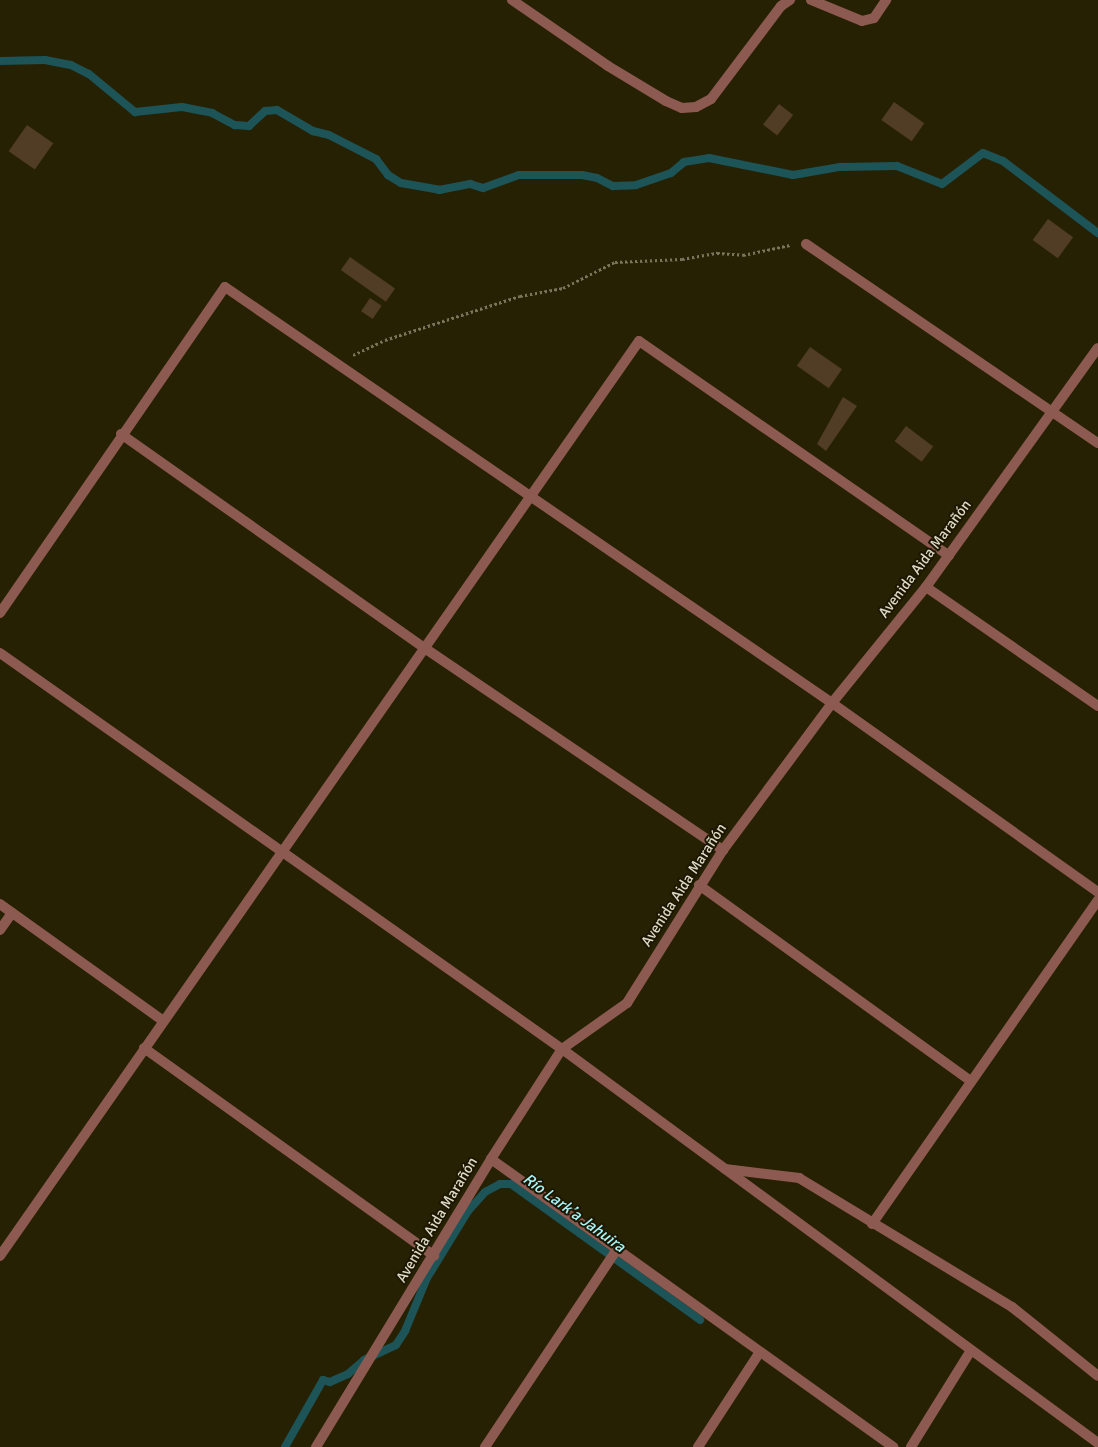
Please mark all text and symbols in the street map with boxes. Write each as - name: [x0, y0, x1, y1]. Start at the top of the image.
- street label: Avenida Aida Marañón: [875, 496, 975, 622]
- street label: Avenida Aida Marañón: [637, 820, 731, 950]
- street label: Avenida Aida Marañón: [392, 1154, 482, 1286]
- water label: Río Lark’a Jahuira: [519, 1169, 629, 1257]

